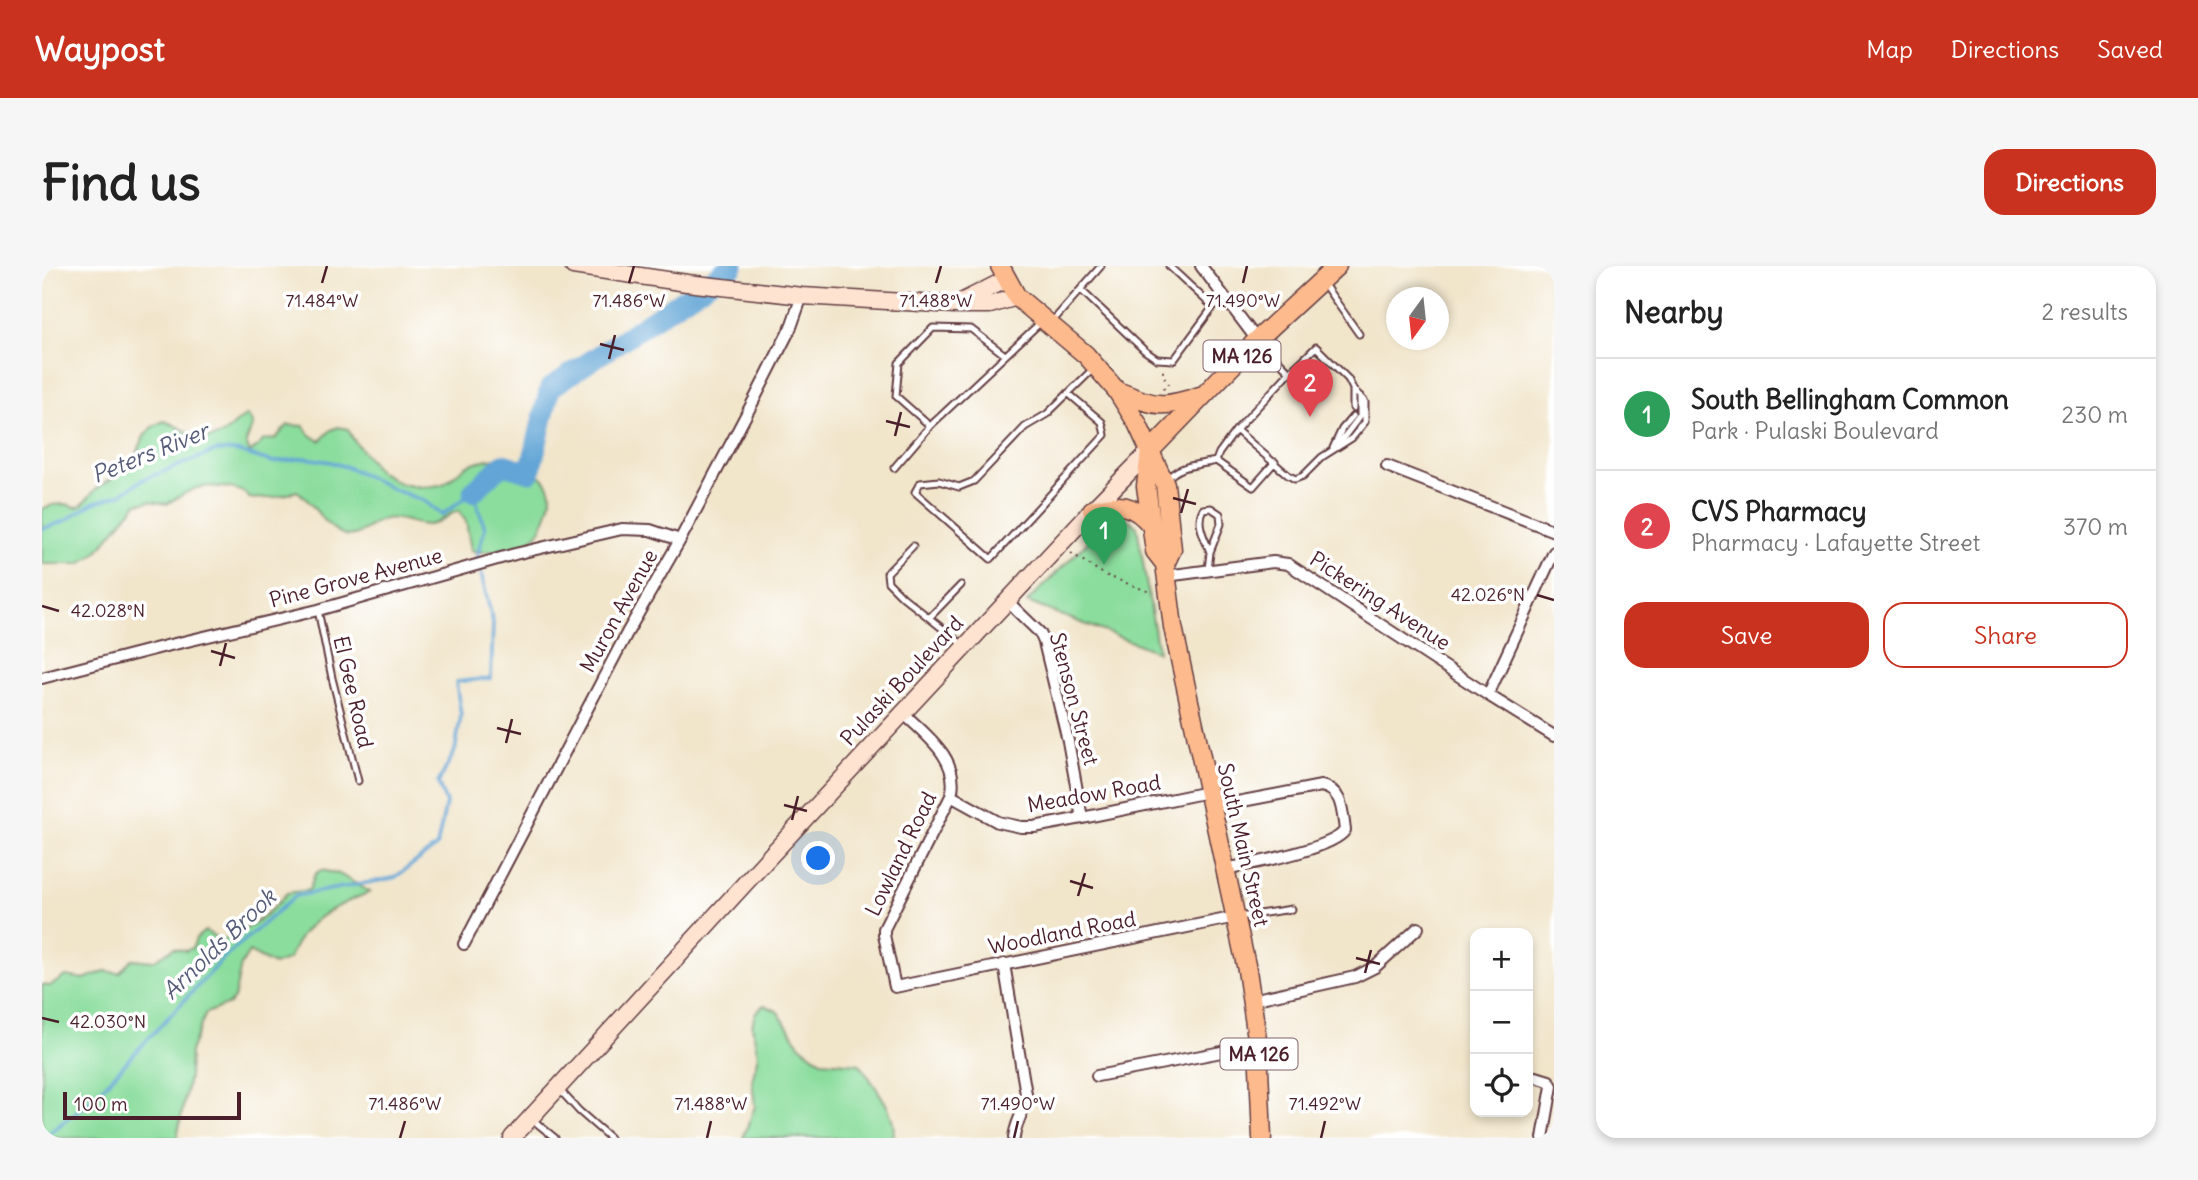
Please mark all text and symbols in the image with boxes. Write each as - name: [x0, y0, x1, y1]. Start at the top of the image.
- text: Waypost: [35, 28, 165, 70]
- text: Map: [1866, 34, 1913, 64]
- text: Directions: [1951, 34, 2059, 64]
- text: Saved: [2097, 34, 2163, 64]
- button: Directions: [1984, 149, 2156, 215]
- text: Find us: [42, 152, 200, 213]
- north arrow: [1386, 287, 1449, 350]
- text: 71.484°W: [286, 289, 358, 312]
- text: 71.486°W: [593, 289, 665, 312]
- text: 71.488°W: [900, 289, 972, 312]
- text: 71.490°W: [1206, 289, 1280, 312]
- text: Nearby: [1624, 293, 1724, 331]
- text: 2 results: [2042, 297, 2128, 326]
- road number: MA 126: [1204, 340, 1280, 372]
- pin: 2: [1287, 359, 1333, 417]
- text: South Bellingham Common: [1691, 383, 2009, 416]
- text: 1: [1642, 400, 1652, 429]
- text: 230 m: [2062, 400, 2128, 429]
- water label: Peters River: [87, 415, 215, 489]
- text: Park · Pulaski Boulevard: [1691, 416, 1939, 445]
- text: CVS Pharmacy: [1691, 495, 1867, 528]
- pin: 1: [1081, 507, 1127, 565]
- text: 2: [1641, 512, 1653, 541]
- text: 370 m: [2063, 512, 2128, 541]
- text: Pharmacy · Lafayette Street: [1691, 528, 1980, 557]
- street label: Pine Grove Avenue: [266, 541, 445, 614]
- street label: Muron Avenue: [574, 544, 664, 677]
- street label: Pickering Avenue: [1305, 545, 1456, 656]
- text: 42.026°N: [1451, 583, 1525, 606]
- text: 42.028°N: [71, 599, 145, 622]
- button: Save: [1624, 602, 1869, 668]
- button: Share: [1883, 602, 2128, 668]
- street label: Pulaski Boulevard: [834, 610, 969, 751]
- street label: Stenson Street: [1044, 630, 1105, 768]
- street label: El Gee Road: [328, 633, 379, 751]
- street label: South Main Street: [1212, 761, 1275, 929]
- street label: Meadow Road: [1025, 768, 1163, 819]
- street label: Lowland Road: [859, 787, 942, 920]
- your location: [801, 841, 835, 875]
- water label: Arnolds Brook: [156, 881, 282, 1005]
- street label: Woodland Road: [986, 905, 1138, 960]
- map controls: [1470, 928, 1533, 1117]
- button: +: [1470, 928, 1533, 991]
- button: −: [1470, 991, 1533, 1054]
- text: 42.030°N: [70, 1010, 146, 1033]
- road number: MA 126: [1220, 1038, 1298, 1070]
- button: locate: [1470, 1054, 1533, 1117]
- scale bar: [63, 1089, 242, 1121]
- text: 100 m: [74, 1092, 128, 1116]
- text: 71.486°W: [369, 1092, 441, 1115]
- text: 71.488°W: [675, 1092, 747, 1115]
- text: 71.490°W: [981, 1092, 1055, 1115]
- text: 71.492°W: [1289, 1092, 1361, 1115]

